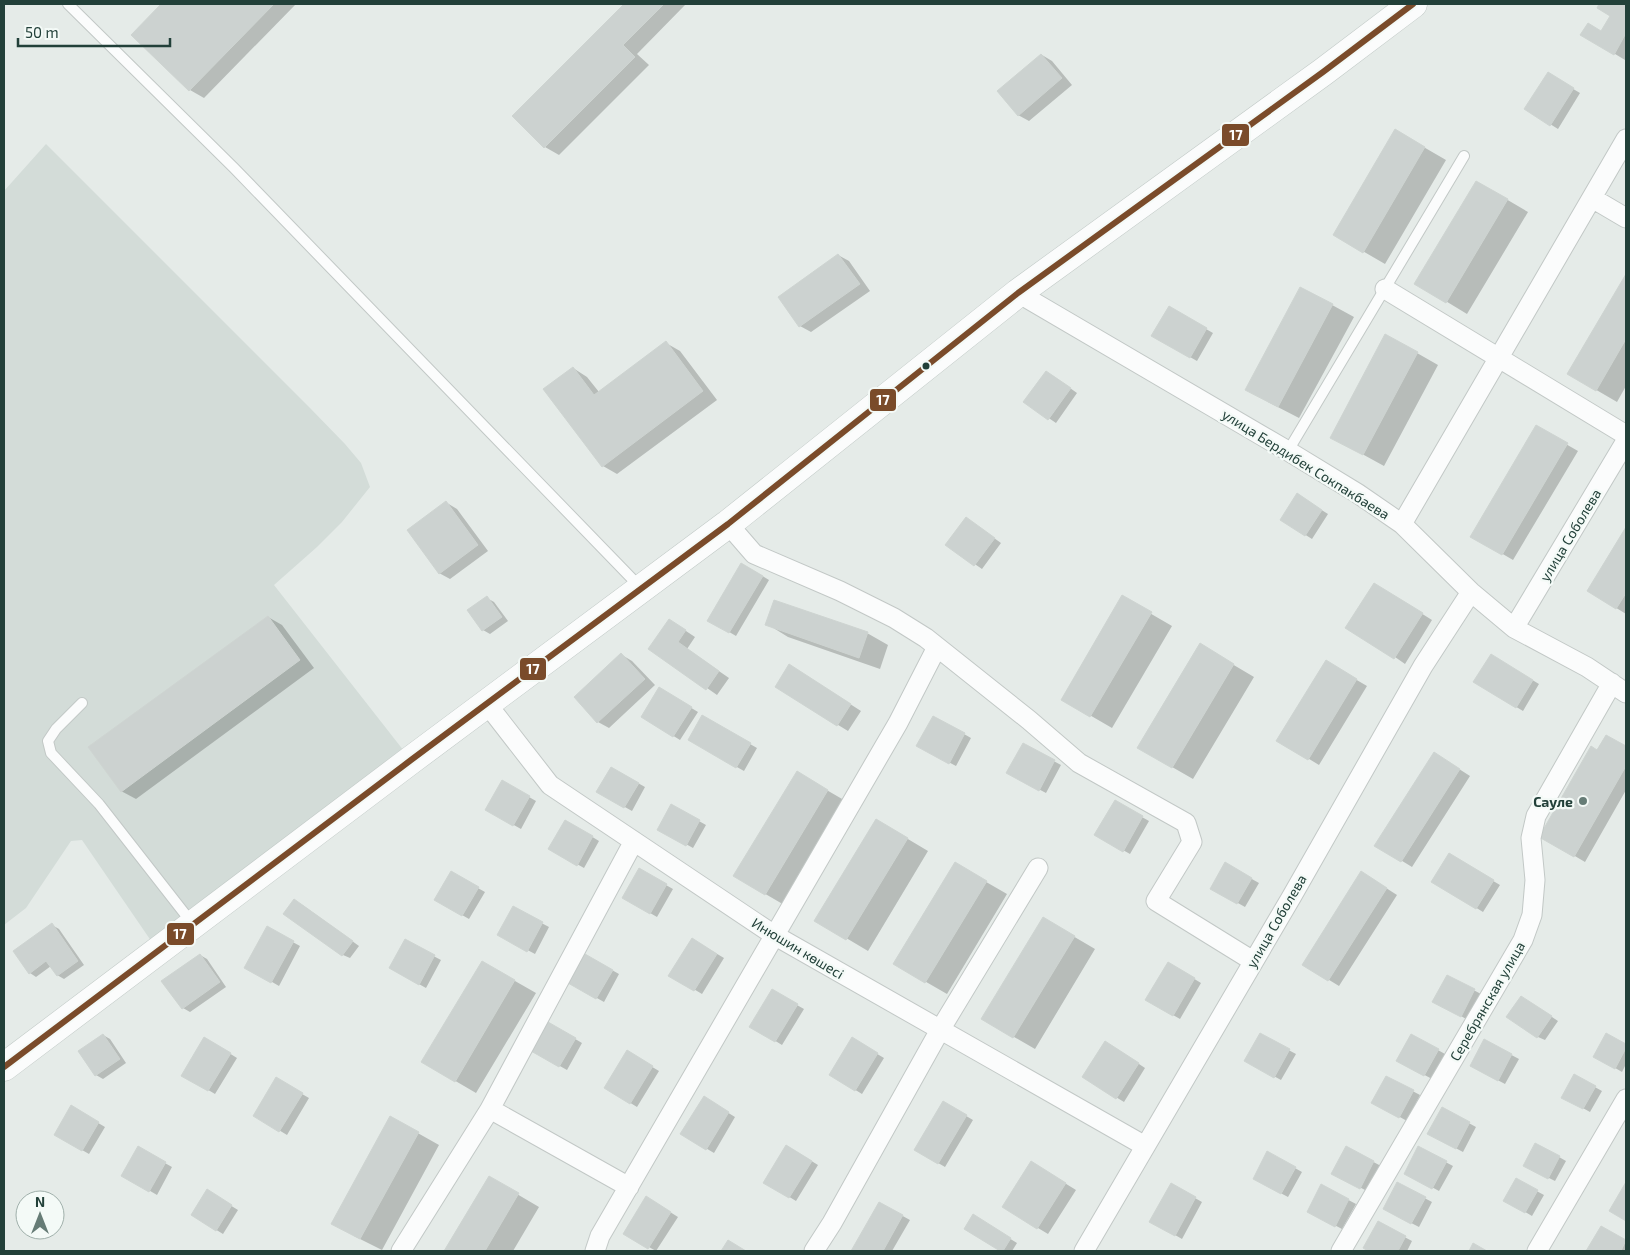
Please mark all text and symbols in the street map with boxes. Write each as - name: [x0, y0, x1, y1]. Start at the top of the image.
- scale bar: [18, 15, 170, 47]
- text: 50 m: [25, 23, 59, 41]
- line badge: 17: [1221, 123, 1250, 147]
- text: 17: [1229, 126, 1243, 143]
- unlabelled marker: [921, 361, 931, 371]
- line badge: 17: [869, 388, 897, 412]
- text: 17: [876, 391, 890, 408]
- street label: улица Бердибек Сокпакбаева: [1219, 405, 1393, 523]
- street label: улица Соболева: [1536, 486, 1604, 584]
- line badge: 17: [519, 657, 547, 681]
- text: 17: [526, 660, 540, 677]
- place label: Сауле: [1533, 793, 1573, 810]
- marker: Сауле: [1577, 795, 1589, 807]
- street label: улица Соболева: [1242, 871, 1310, 971]
- street label: Инюшин көшесі: [749, 914, 847, 982]
- line badge: 17: [166, 922, 195, 946]
- text: 17: [173, 925, 187, 942]
- street label: Серебрянская улица: [1446, 938, 1528, 1064]
- north arrow: [15, 1190, 65, 1240]
- text: N: [35, 1193, 45, 1210]

